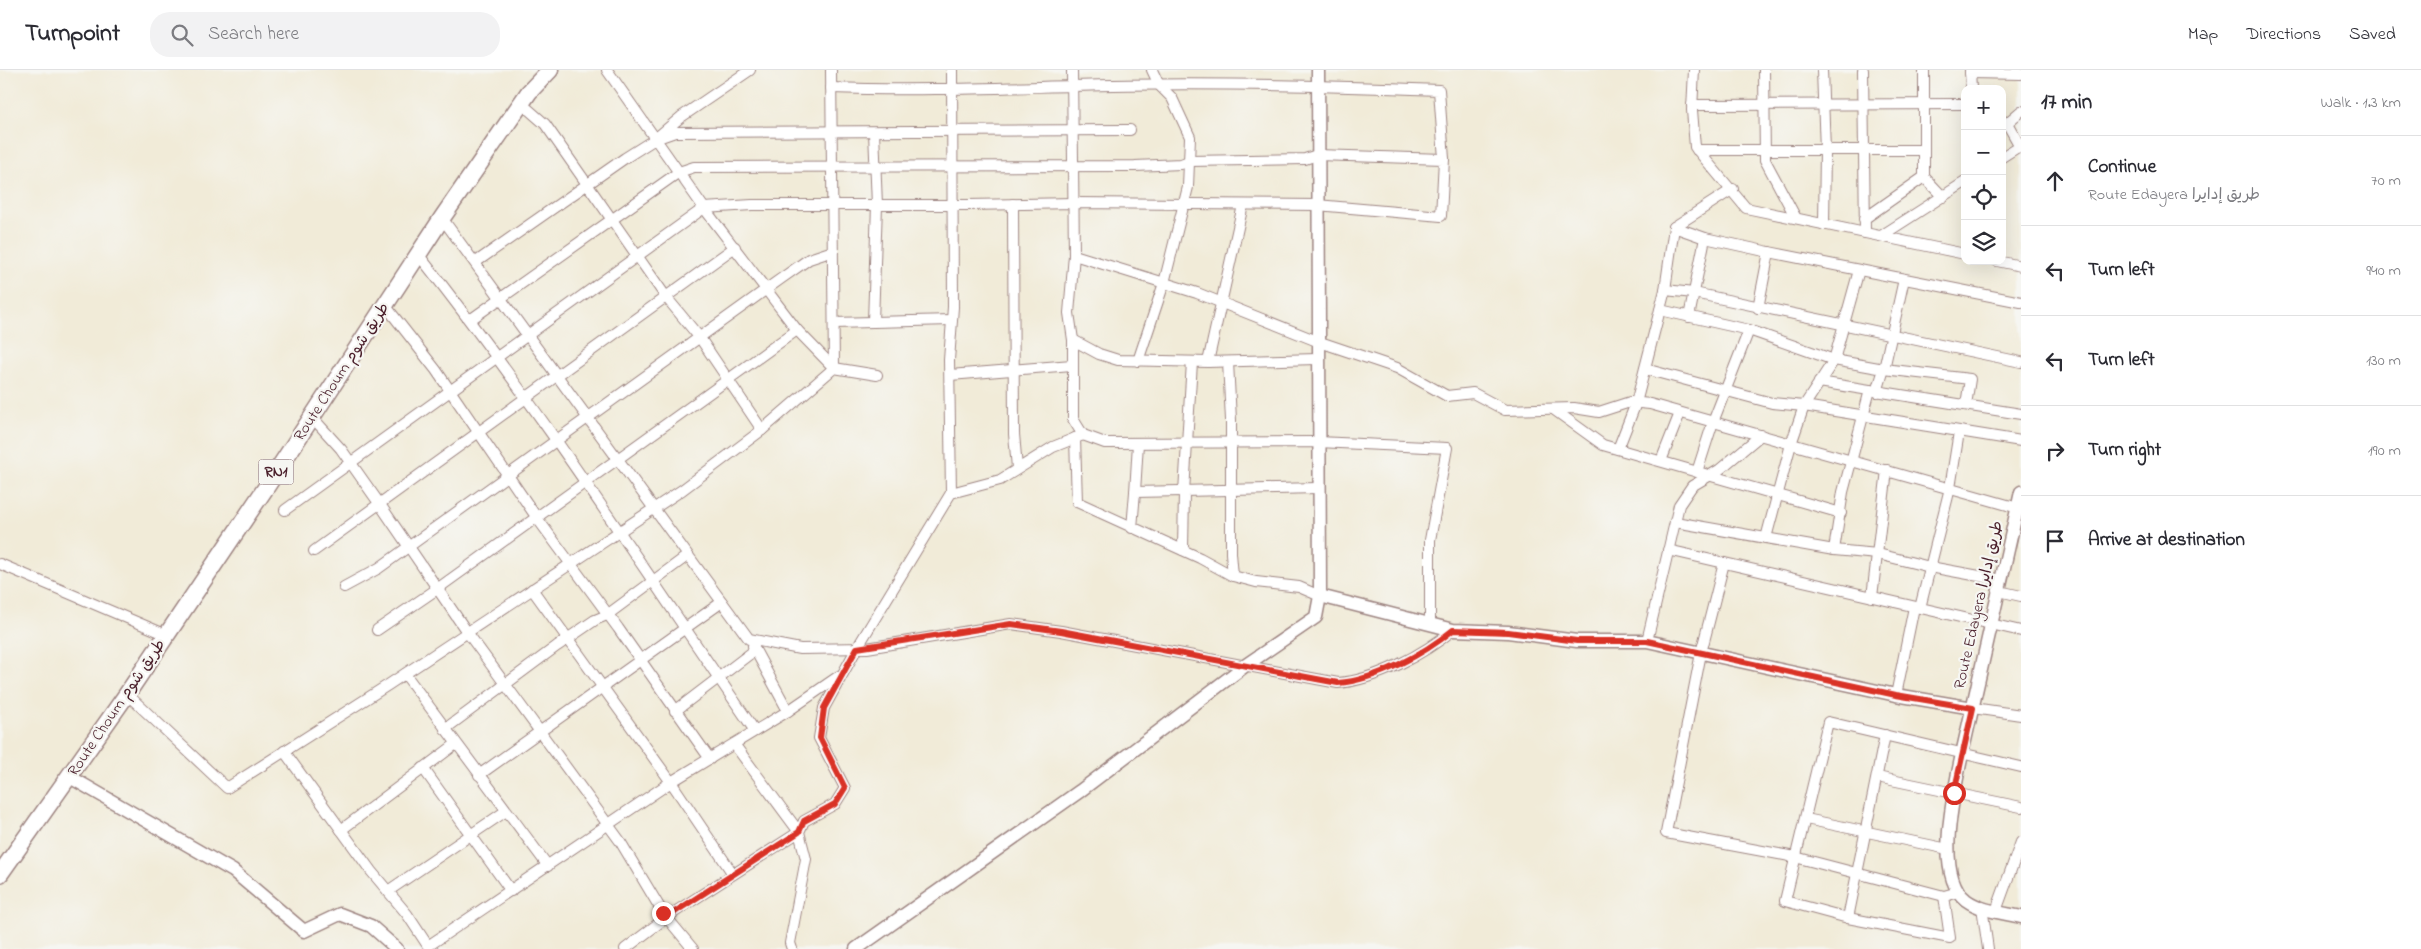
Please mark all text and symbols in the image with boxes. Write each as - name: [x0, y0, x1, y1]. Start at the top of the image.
- search box: [150, 12, 500, 57]
- text: Turnpoint: [25, 17, 120, 52]
- icon: search: [168, 21, 196, 49]
- text: Search here: [208, 21, 299, 48]
- text: Map: [2188, 22, 2218, 48]
- text: Directions: [2246, 22, 2321, 48]
- text: Saved: [2349, 22, 2396, 48]
- map controls: [1961, 85, 2006, 265]
- button: +: [1961, 85, 2006, 130]
- text: 17 min: [2041, 88, 2092, 118]
- text: Walk · 1.3 km: [2320, 91, 2401, 115]
- button: −: [1961, 130, 2006, 175]
- text: Continue: [2088, 154, 2156, 181]
- icon: ahead: [2041, 167, 2069, 195]
- text: 70 m: [2371, 169, 2401, 193]
- button: locate: [1961, 175, 2006, 220]
- text: Route Edayera طريق إدايرا: [2088, 183, 2260, 207]
- button: layers: [1961, 220, 2006, 265]
- icon: left: [2041, 257, 2069, 285]
- text: Turn left: [2088, 257, 2155, 284]
- text: 940 m: [2366, 259, 2401, 283]
- street label: Route Choum طريق شوم: [288, 298, 396, 446]
- icon: left: [2041, 347, 2069, 375]
- text: Turn left: [2088, 347, 2155, 374]
- text: 130 m: [2366, 349, 2401, 373]
- icon: right: [2041, 437, 2069, 465]
- text: Turn right: [2088, 437, 2161, 464]
- text: 190 m: [2368, 439, 2401, 463]
- road number: RN1: [258, 460, 294, 484]
- street label: Route Edayera طريق إدايرا: [1948, 518, 2010, 692]
- icon: arrive: [2041, 527, 2069, 555]
- text: Arrive at destination: [2088, 527, 2245, 554]
- street label: Route Choum طريق شوم: [62, 635, 172, 781]
- route start: [1943, 782, 1966, 805]
- route end: [652, 902, 675, 925]

